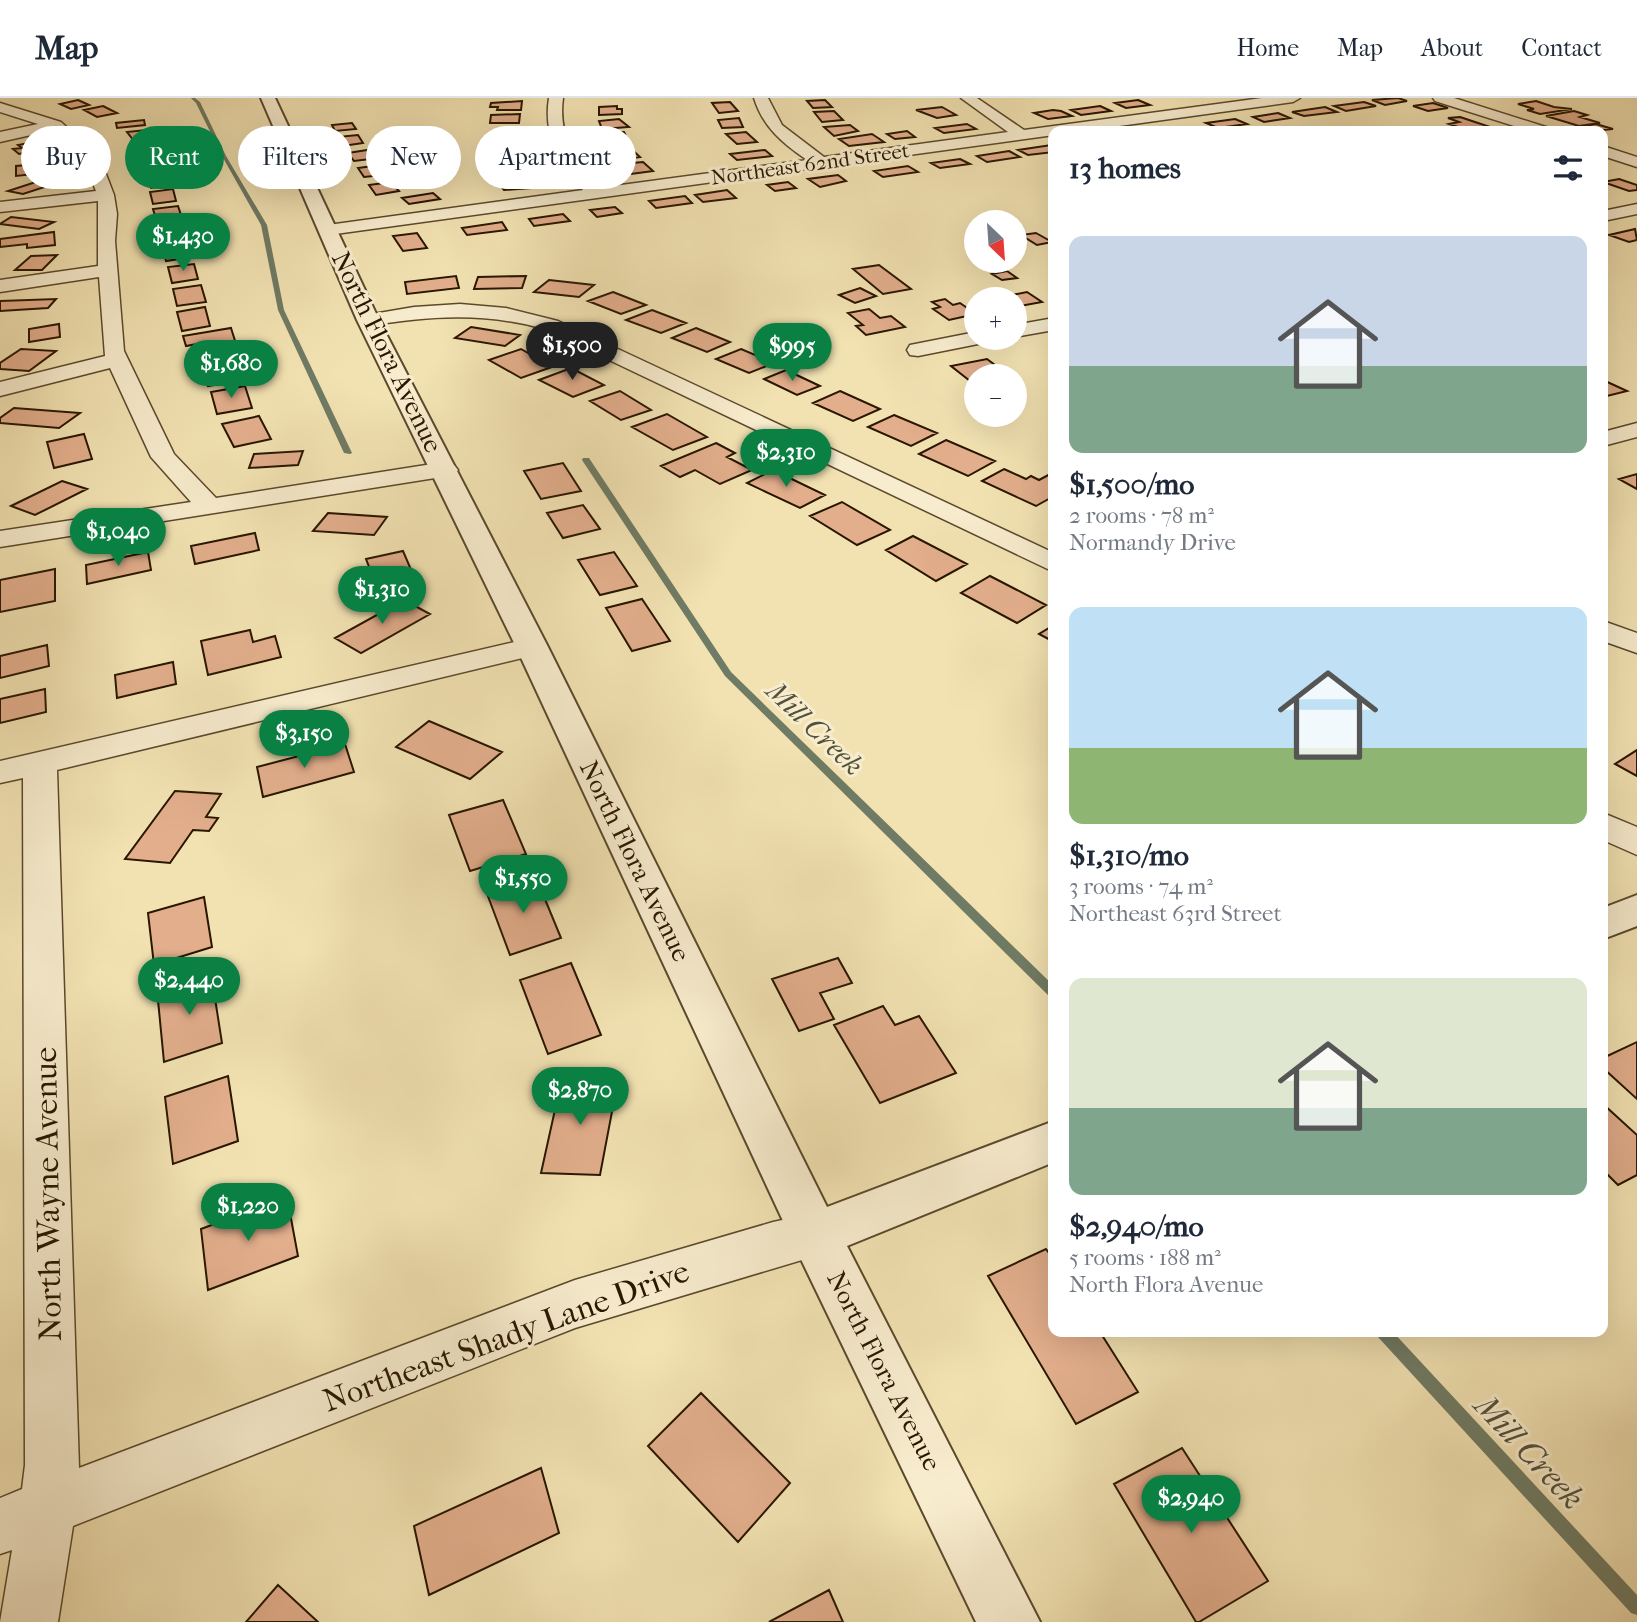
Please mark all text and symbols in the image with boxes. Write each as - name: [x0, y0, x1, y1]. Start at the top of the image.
- text: Map: [35, 29, 98, 68]
- text: Home: [1237, 34, 1299, 62]
- text: Map: [1337, 34, 1383, 62]
- text: About: [1421, 34, 1483, 62]
- text: Contact: [1521, 34, 1602, 62]
- chip: Buy: [21, 126, 111, 189]
- chip: Rent: [125, 126, 224, 189]
- chip: Filters: [238, 126, 352, 189]
- chip: New: [366, 126, 461, 189]
- chip: Apartment: [475, 126, 636, 189]
- street label: Northeast 62nd Street: [709, 138, 911, 190]
- icon: filters: [1549, 149, 1587, 187]
- text: 13 homes: [1069, 151, 1181, 186]
- north arrow: [964, 210, 1027, 273]
- map controls: [964, 210, 1027, 427]
- pin: $1,430: [126, 214, 240, 273]
- text: $1,430: [152, 222, 214, 249]
- street label: North Flora Avenue: [325, 246, 449, 458]
- icon: home: [1265, 281, 1391, 407]
- button: +: [964, 287, 1027, 350]
- pin: $1,500: [515, 322, 629, 382]
- pin: $995: [751, 324, 833, 383]
- text: $1,500: [542, 331, 602, 358]
- text: $995: [769, 332, 815, 359]
- pin: $1,680: [174, 341, 288, 400]
- text: $1,680: [200, 349, 262, 376]
- button: −: [964, 364, 1027, 427]
- pin: $2,310: [729, 430, 843, 489]
- text: $2,310: [756, 438, 816, 465]
- text: $1,500/mo: [1069, 467, 1195, 502]
- text: 2 rooms · 78 m²: [1069, 502, 1214, 529]
- pin: $1,040: [61, 508, 175, 568]
- text: $1,040: [86, 517, 150, 544]
- text: Normandy Drive: [1069, 529, 1236, 556]
- pin: $1,310: [325, 566, 439, 626]
- text: $1,310: [354, 575, 410, 602]
- icon: home: [1265, 652, 1391, 778]
- water label: Mill Creek: [759, 673, 870, 782]
- pin: $3,150: [247, 710, 361, 770]
- text: $3,150: [275, 719, 333, 746]
- street label: North Flora Avenue: [573, 755, 697, 967]
- text: $1,310/mo: [1069, 838, 1189, 873]
- pin: $1,550: [466, 856, 580, 915]
- text: $1,550: [494, 864, 552, 891]
- text: 3 rooms · 74 m²: [1069, 873, 1213, 900]
- text: Northeast 63rd Street: [1069, 900, 1282, 927]
- pin: $2,440: [132, 958, 246, 1017]
- text: $2,440: [154, 966, 224, 993]
- icon: home: [1265, 1023, 1391, 1149]
- street label: North Wayne Avenue: [27, 1046, 69, 1342]
- pin: $2,870: [523, 1068, 637, 1127]
- text: $2,870: [548, 1076, 612, 1103]
- pin: $1,220: [191, 1184, 305, 1243]
- text: $1,220: [217, 1192, 279, 1219]
- text: $2,940/mo: [1069, 1209, 1204, 1244]
- text: 5 rooms · 188 m²: [1069, 1244, 1221, 1271]
- street label: Northeast Shady Lane Drive: [318, 1252, 694, 1420]
- street label: North Flora Avenue: [820, 1266, 948, 1476]
- text: North Flora Avenue: [1069, 1271, 1263, 1298]
- water label: Mill Creek: [1465, 1385, 1592, 1517]
- pin: $2,940: [1134, 1476, 1248, 1535]
- text: $2,940: [1158, 1484, 1224, 1511]

